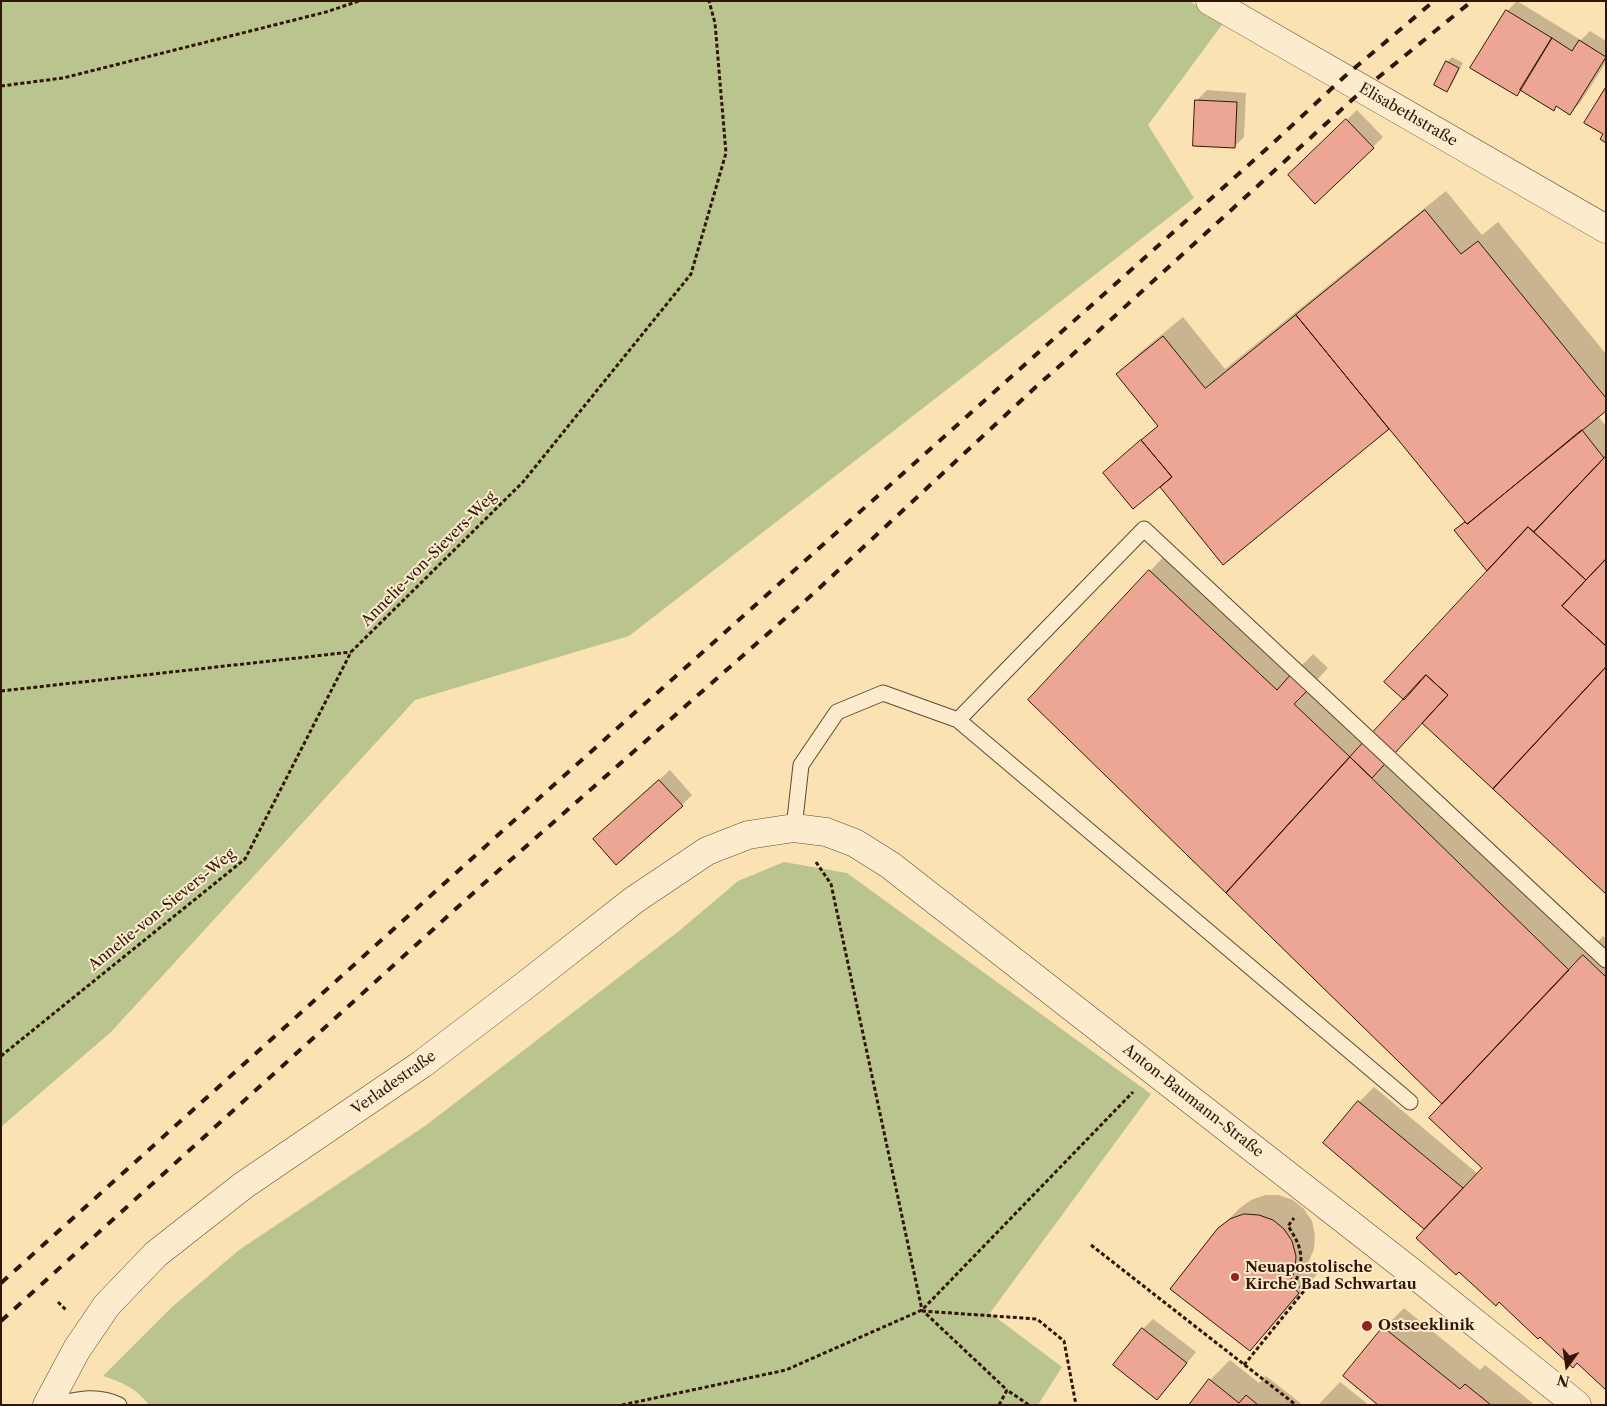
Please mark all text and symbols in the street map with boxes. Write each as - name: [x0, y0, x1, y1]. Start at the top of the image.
- street label: Elisabethstraße: [1356, 80, 1460, 150]
- street label: Annelie-von-Sievers-Weg: [358, 488, 500, 630]
- street label: Annelie-von-Sievers-Weg: [85, 845, 239, 975]
- street label: Anton-Baumann-Straße: [1119, 1040, 1267, 1162]
- street label: Verladestraße: [348, 1047, 440, 1119]
- place label: Neuapostolische Kirche Bad Schwartau: [1245, 1259, 1417, 1294]
- marker: Neuapostolische Kirche Bad Schwartau: [1229, 1271, 1241, 1283]
- place label: Ostseeklinik: [1378, 1317, 1475, 1335]
- marker: Ostseeklinik: [1360, 1319, 1374, 1333]
- north arrow: [1542, 1341, 1592, 1391]
- text: N: [1555, 1370, 1571, 1391]

